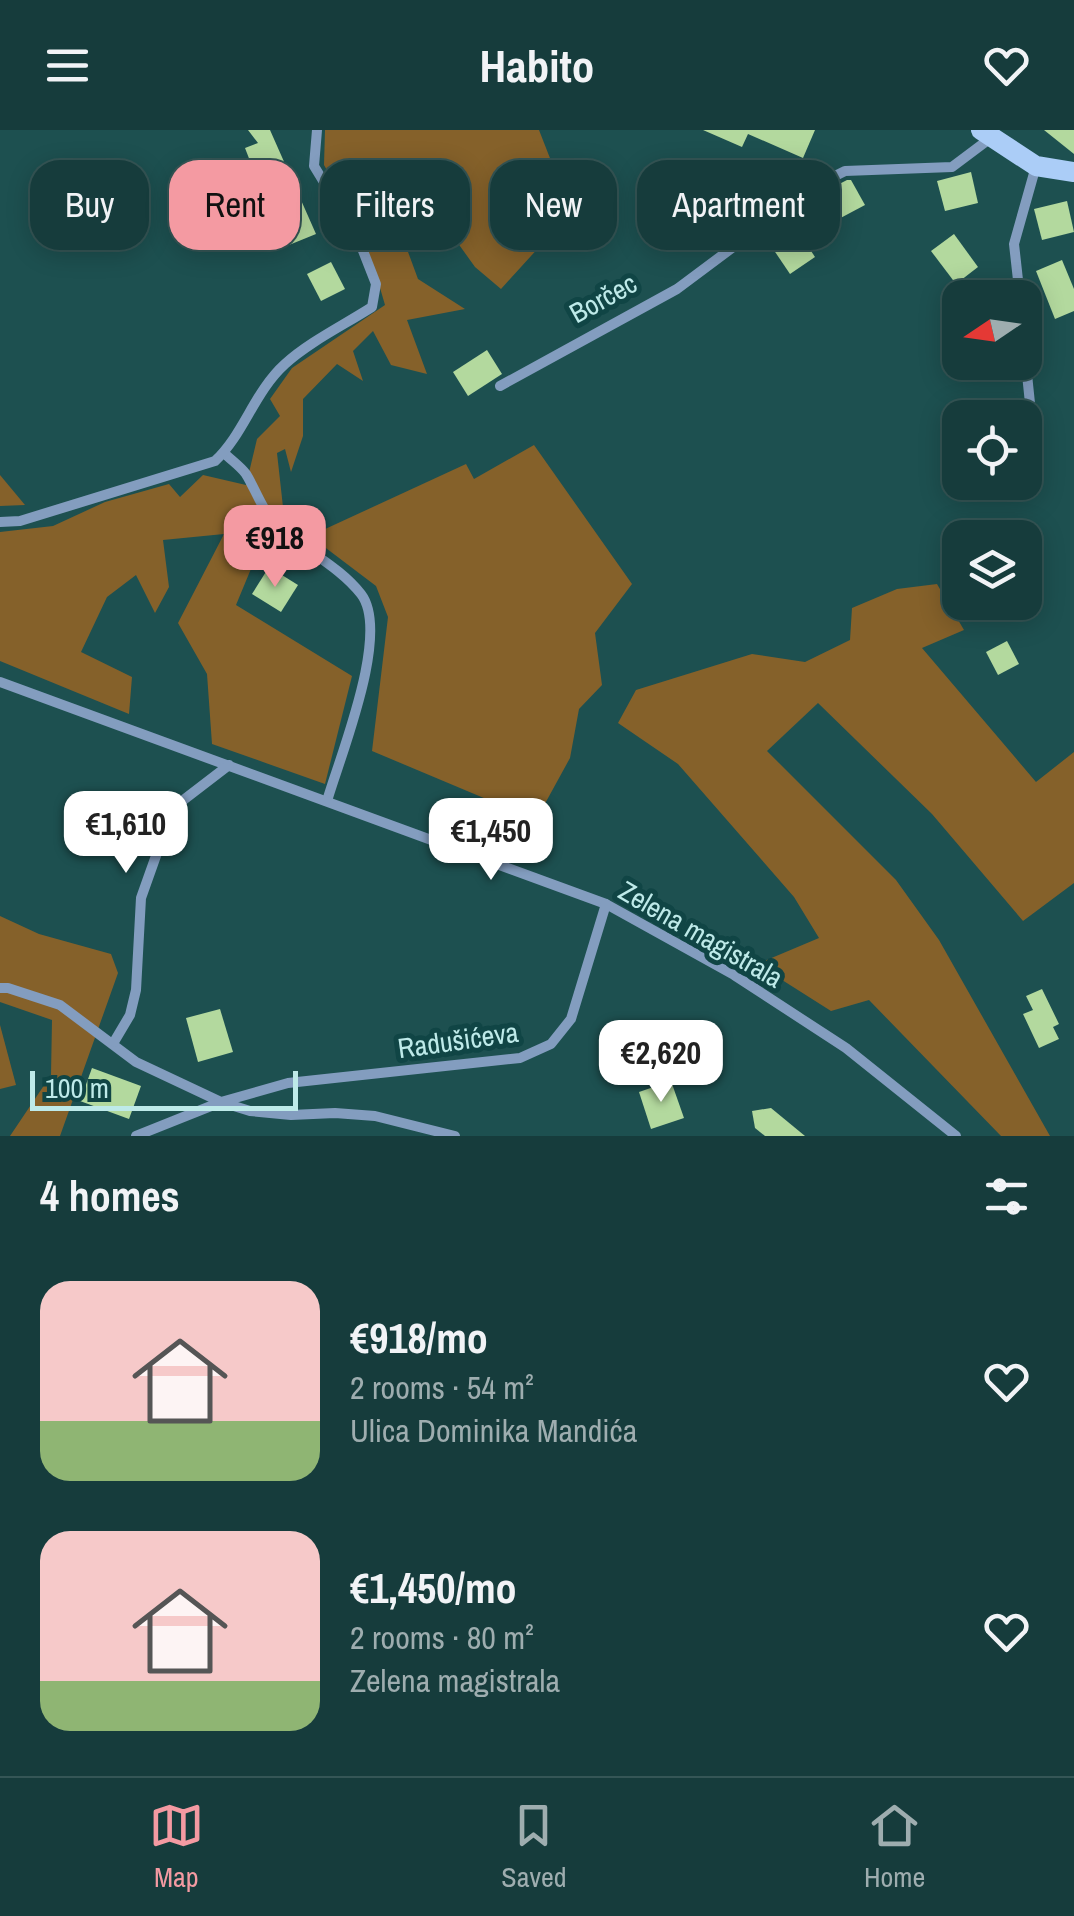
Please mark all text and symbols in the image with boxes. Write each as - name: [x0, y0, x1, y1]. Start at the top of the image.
- text: Habito: [480, 35, 594, 96]
- icon: menu: [40, 38, 95, 93]
- icon: heart: [979, 38, 1034, 93]
- chip: Buy: [30, 160, 149, 250]
- chip: Rent: [169, 160, 300, 250]
- chip: Filters: [320, 160, 470, 250]
- chip: New: [490, 160, 617, 250]
- chip: Apartment: [637, 160, 840, 250]
- street label: Borčec: [563, 264, 643, 332]
- north arrow: [942, 280, 1042, 380]
- map controls: [942, 280, 1042, 620]
- button: locate: [942, 400, 1042, 500]
- pin: €918: [216, 505, 334, 590]
- text: €918: [246, 516, 304, 559]
- button: layers: [942, 520, 1042, 620]
- pin: €1,610: [45, 791, 207, 876]
- pin: €1,450: [410, 798, 572, 883]
- text: €1,610: [86, 802, 166, 845]
- text: €1,450: [451, 809, 531, 852]
- street label: Zelena magistrala: [612, 872, 790, 997]
- street label: Radušićeva: [395, 1013, 521, 1067]
- pin: €2,620: [580, 1020, 742, 1105]
- text: €2,620: [621, 1031, 701, 1074]
- scale bar: [30, 1066, 298, 1110]
- text: 100 m: [45, 1069, 109, 1107]
- text: 4 homes: [40, 1168, 180, 1224]
- icon: filters: [979, 1169, 1034, 1224]
- text: €918/mo: [350, 1310, 488, 1366]
- icon: home: [120, 1321, 240, 1441]
- icon: heart: [979, 1354, 1034, 1409]
- text: 2 rooms · 54 m²: [350, 1366, 534, 1409]
- text: Ulica Dominika Mandića: [350, 1409, 637, 1452]
- text: €1,450/mo: [350, 1560, 517, 1616]
- icon: home: [120, 1571, 240, 1691]
- icon: heart: [979, 1604, 1034, 1659]
- text: 2 rooms · 80 m²: [350, 1616, 534, 1659]
- text: Zelena magistrala: [350, 1659, 560, 1702]
- tab: Map: [149, 1798, 204, 1896]
- tab: Saved: [501, 1798, 566, 1896]
- tab: Home: [864, 1798, 925, 1896]

